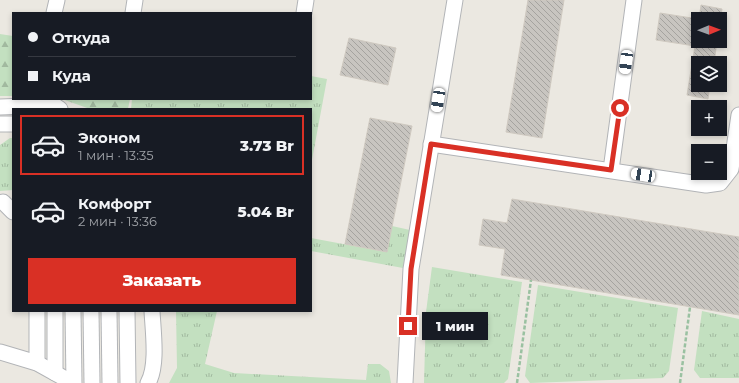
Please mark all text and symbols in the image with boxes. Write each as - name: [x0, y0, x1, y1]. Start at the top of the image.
- north arrow: [691, 12, 727, 48]
- map controls: [691, 12, 727, 180]
- text: Откуда: [52, 28, 110, 47]
- car: [618, 49, 634, 75]
- button: layers: [691, 56, 727, 92]
- text: Куда: [52, 66, 91, 85]
- car: [430, 87, 446, 113]
- route start: [611, 99, 629, 117]
- button: +: [691, 100, 727, 136]
- icon: car: [30, 127, 66, 163]
- text: Эконом: [78, 128, 140, 147]
- text: 3.73 Br: [240, 136, 294, 155]
- button: −: [691, 144, 727, 180]
- text: 1 мин · 13:35: [78, 147, 154, 163]
- car: [630, 167, 656, 183]
- icon: car: [30, 193, 66, 229]
- text: Комфорт: [78, 194, 151, 213]
- text: 5.04 Br: [238, 202, 294, 221]
- text: 2 мин · 13:36: [78, 213, 157, 229]
- button: Заказать: [28, 258, 296, 304]
- callout: 1 мин: [422, 312, 488, 340]
- route end: [399, 317, 417, 335]
- text: 1 мин: [436, 318, 474, 334]

